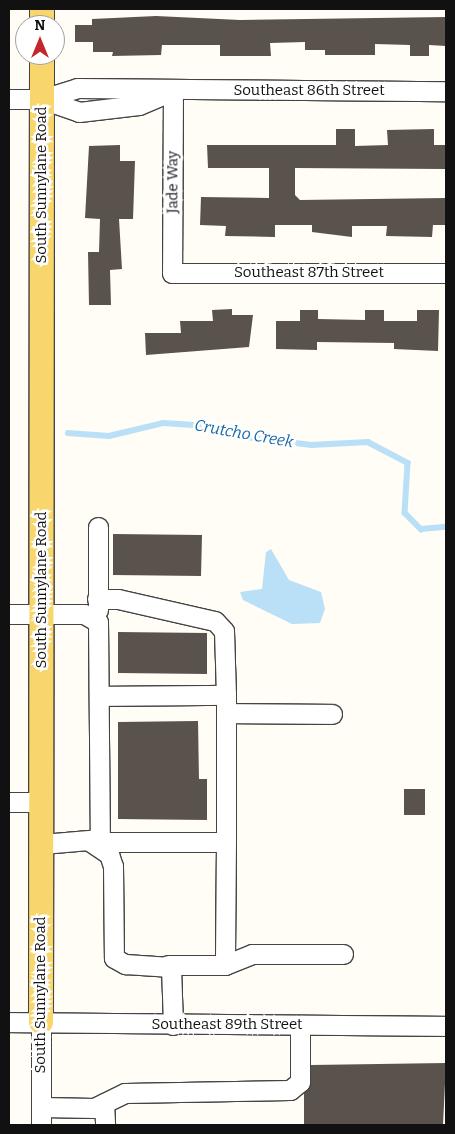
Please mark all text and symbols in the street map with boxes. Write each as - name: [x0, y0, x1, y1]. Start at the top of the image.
- north arrow: [15, 15, 65, 65]
- text: N: [35, 17, 45, 34]
- street label: Southeast 86th Street: [233, 82, 385, 100]
- street label: South Sunnylane Road: [33, 106, 51, 264]
- street label: Jade Way: [164, 151, 182, 213]
- street label: Southeast 87th Street: [234, 264, 384, 282]
- water label: Crutcho Creek: [193, 416, 295, 452]
- street label: South Sunnylane Road: [33, 511, 51, 669]
- street label: South Sunnylane Road: [32, 916, 50, 1074]
- street label: Southeast 89th Street: [151, 1016, 303, 1034]

